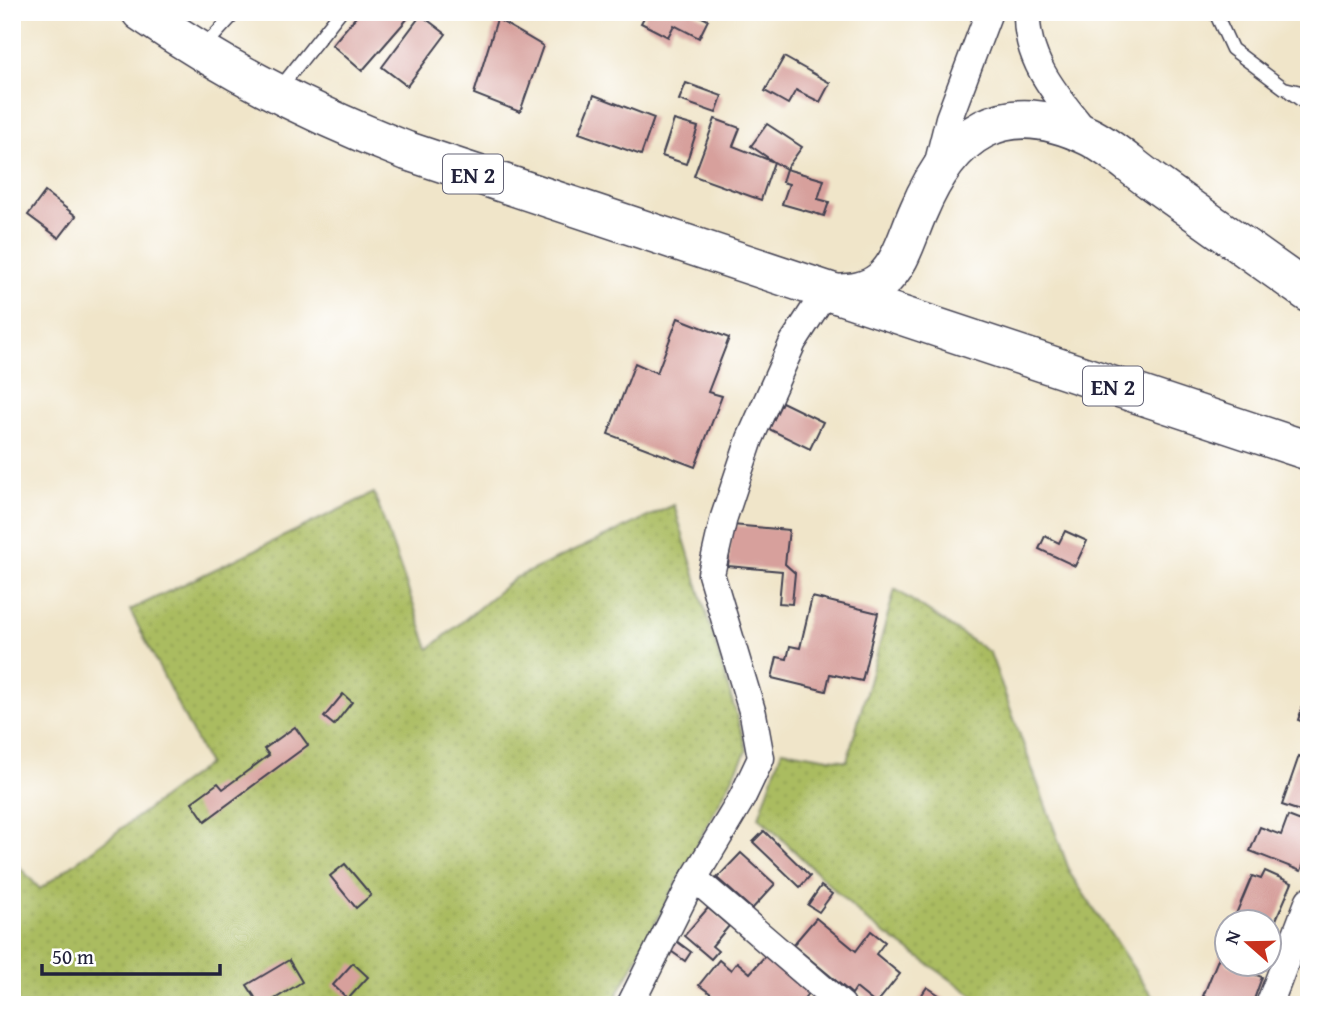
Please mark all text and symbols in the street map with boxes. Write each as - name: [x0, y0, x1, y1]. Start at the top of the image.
- road number: EN 2: [443, 154, 503, 194]
- road number: EN 2: [1083, 366, 1143, 406]
- north arrow: [1212, 908, 1282, 978]
- text: N: [1217, 926, 1247, 948]
- scale bar: [42, 933, 220, 977]
- text: 50 m: [52, 941, 94, 972]

